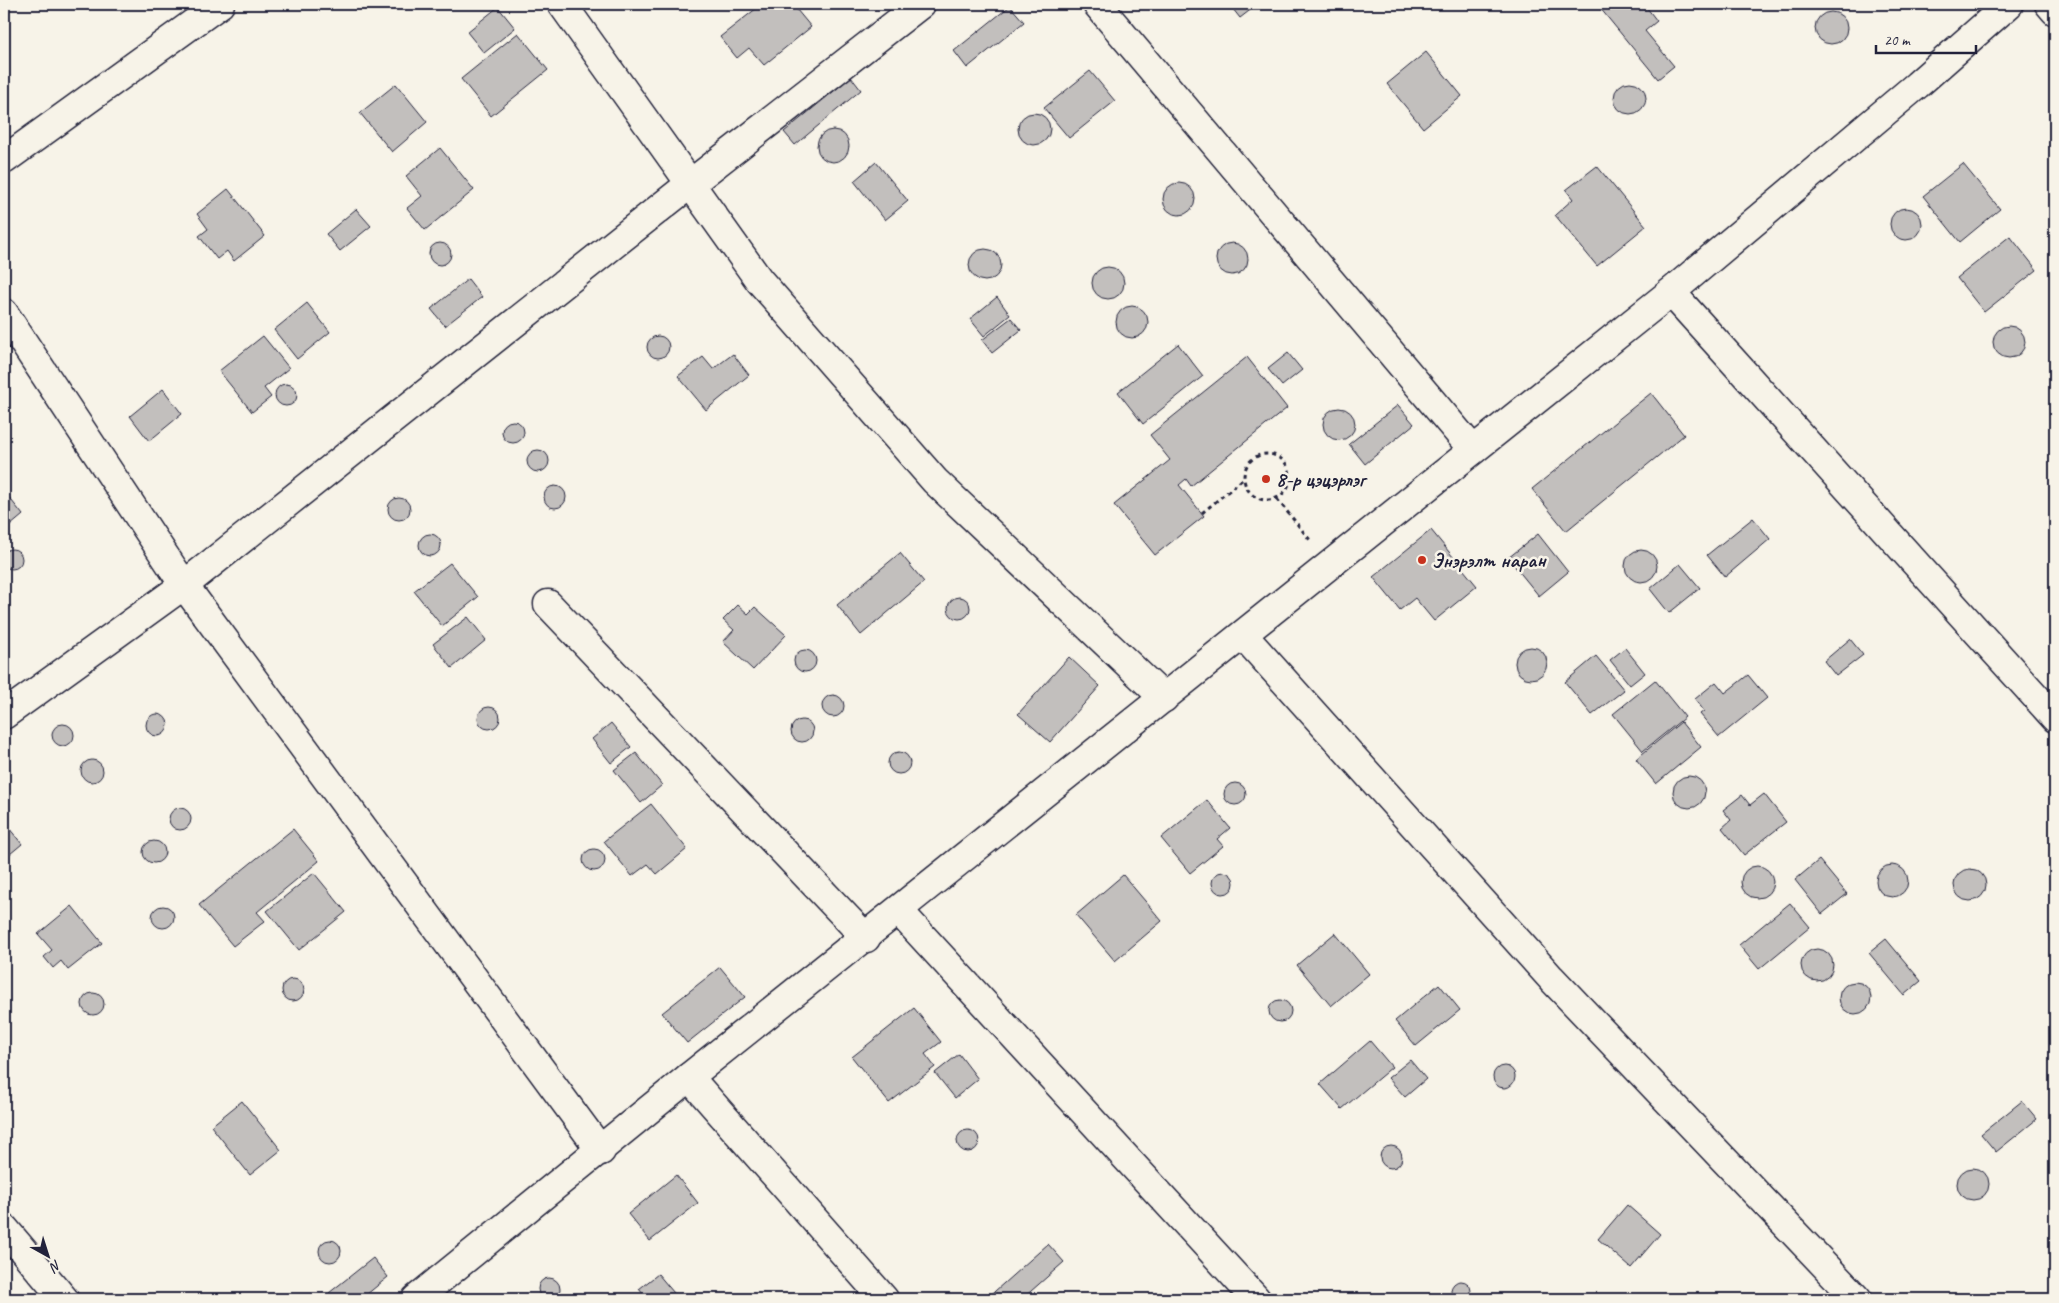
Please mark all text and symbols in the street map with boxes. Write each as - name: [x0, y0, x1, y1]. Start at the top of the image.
- scale bar: [1876, 22, 1976, 54]
- text: 20 m: [1884, 31, 1911, 50]
- place label: 8-р цэцэрлэг: [1276, 466, 1368, 492]
- marker: 8-р цэцэрлэг: [1260, 473, 1272, 485]
- place label: Энэрэлт наран: [1432, 547, 1547, 573]
- marker: Энэрэлт наран: [1416, 554, 1428, 566]
- north arrow: [22, 1230, 72, 1280]
- text: N: [45, 1256, 65, 1277]

